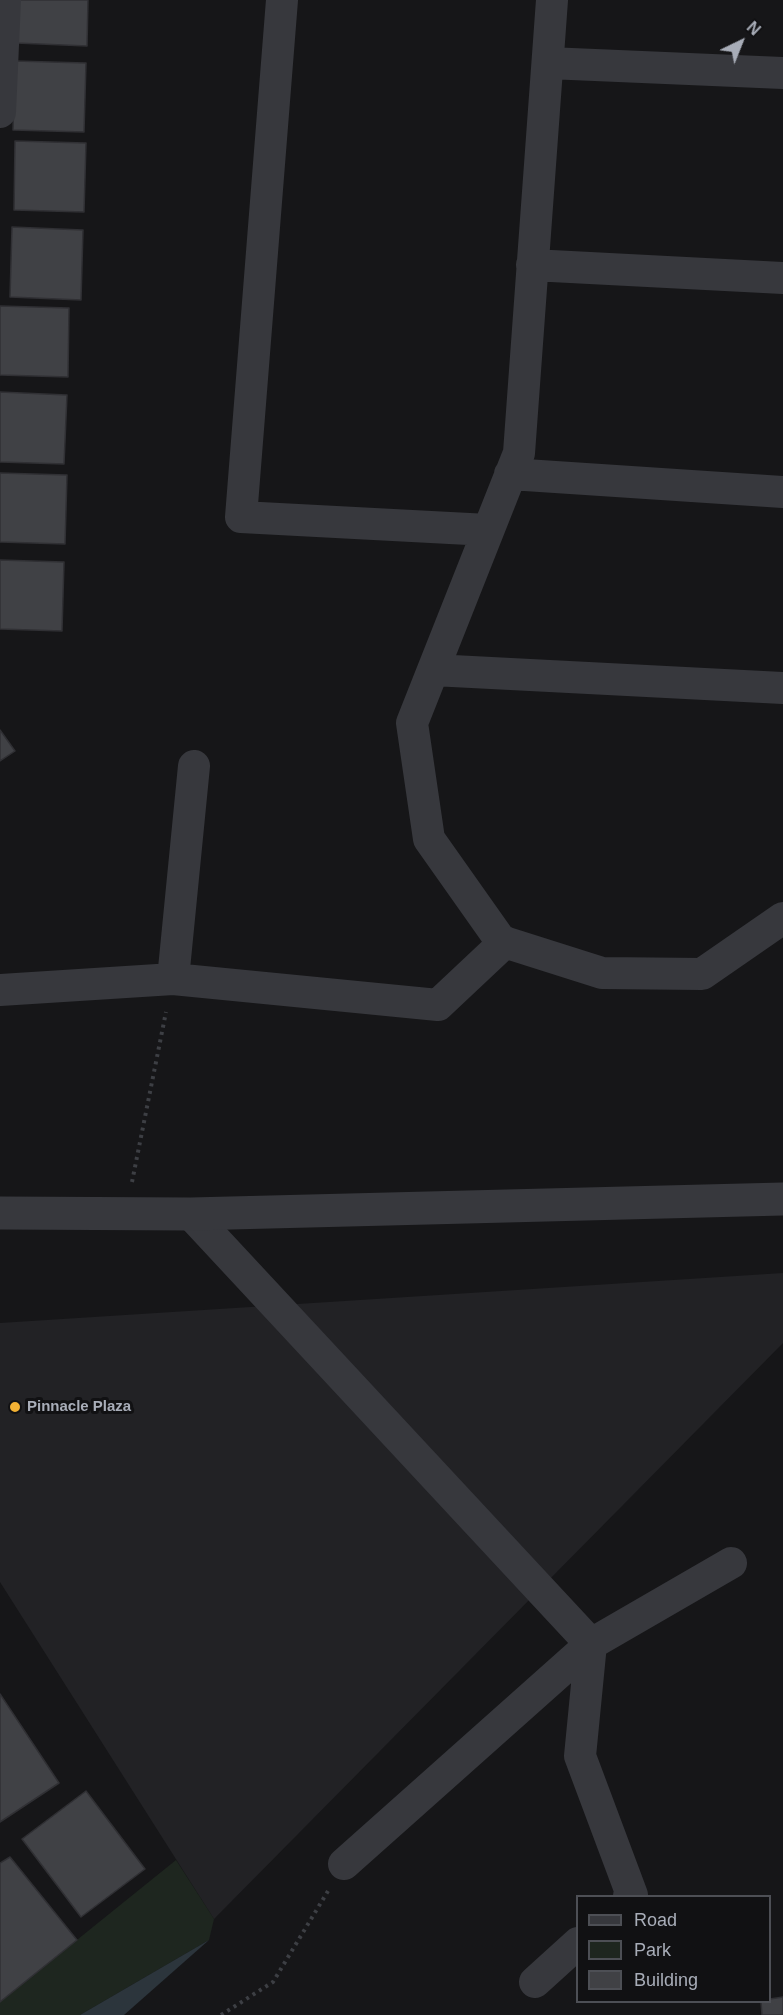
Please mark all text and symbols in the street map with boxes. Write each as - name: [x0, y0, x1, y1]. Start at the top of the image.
- north arrow: [711, 12, 771, 72]
- text: N: [744, 18, 764, 39]
- place label: Pinnacle Plaza: [27, 1398, 131, 1416]
- marker: Pinnacle Plaza: [8, 1400, 22, 1414]
- legend: [576, 1895, 771, 2003]
- text: Road: [634, 1910, 677, 1930]
- text: Park: [634, 1940, 671, 1960]
- text: Building: [634, 1970, 698, 1990]

